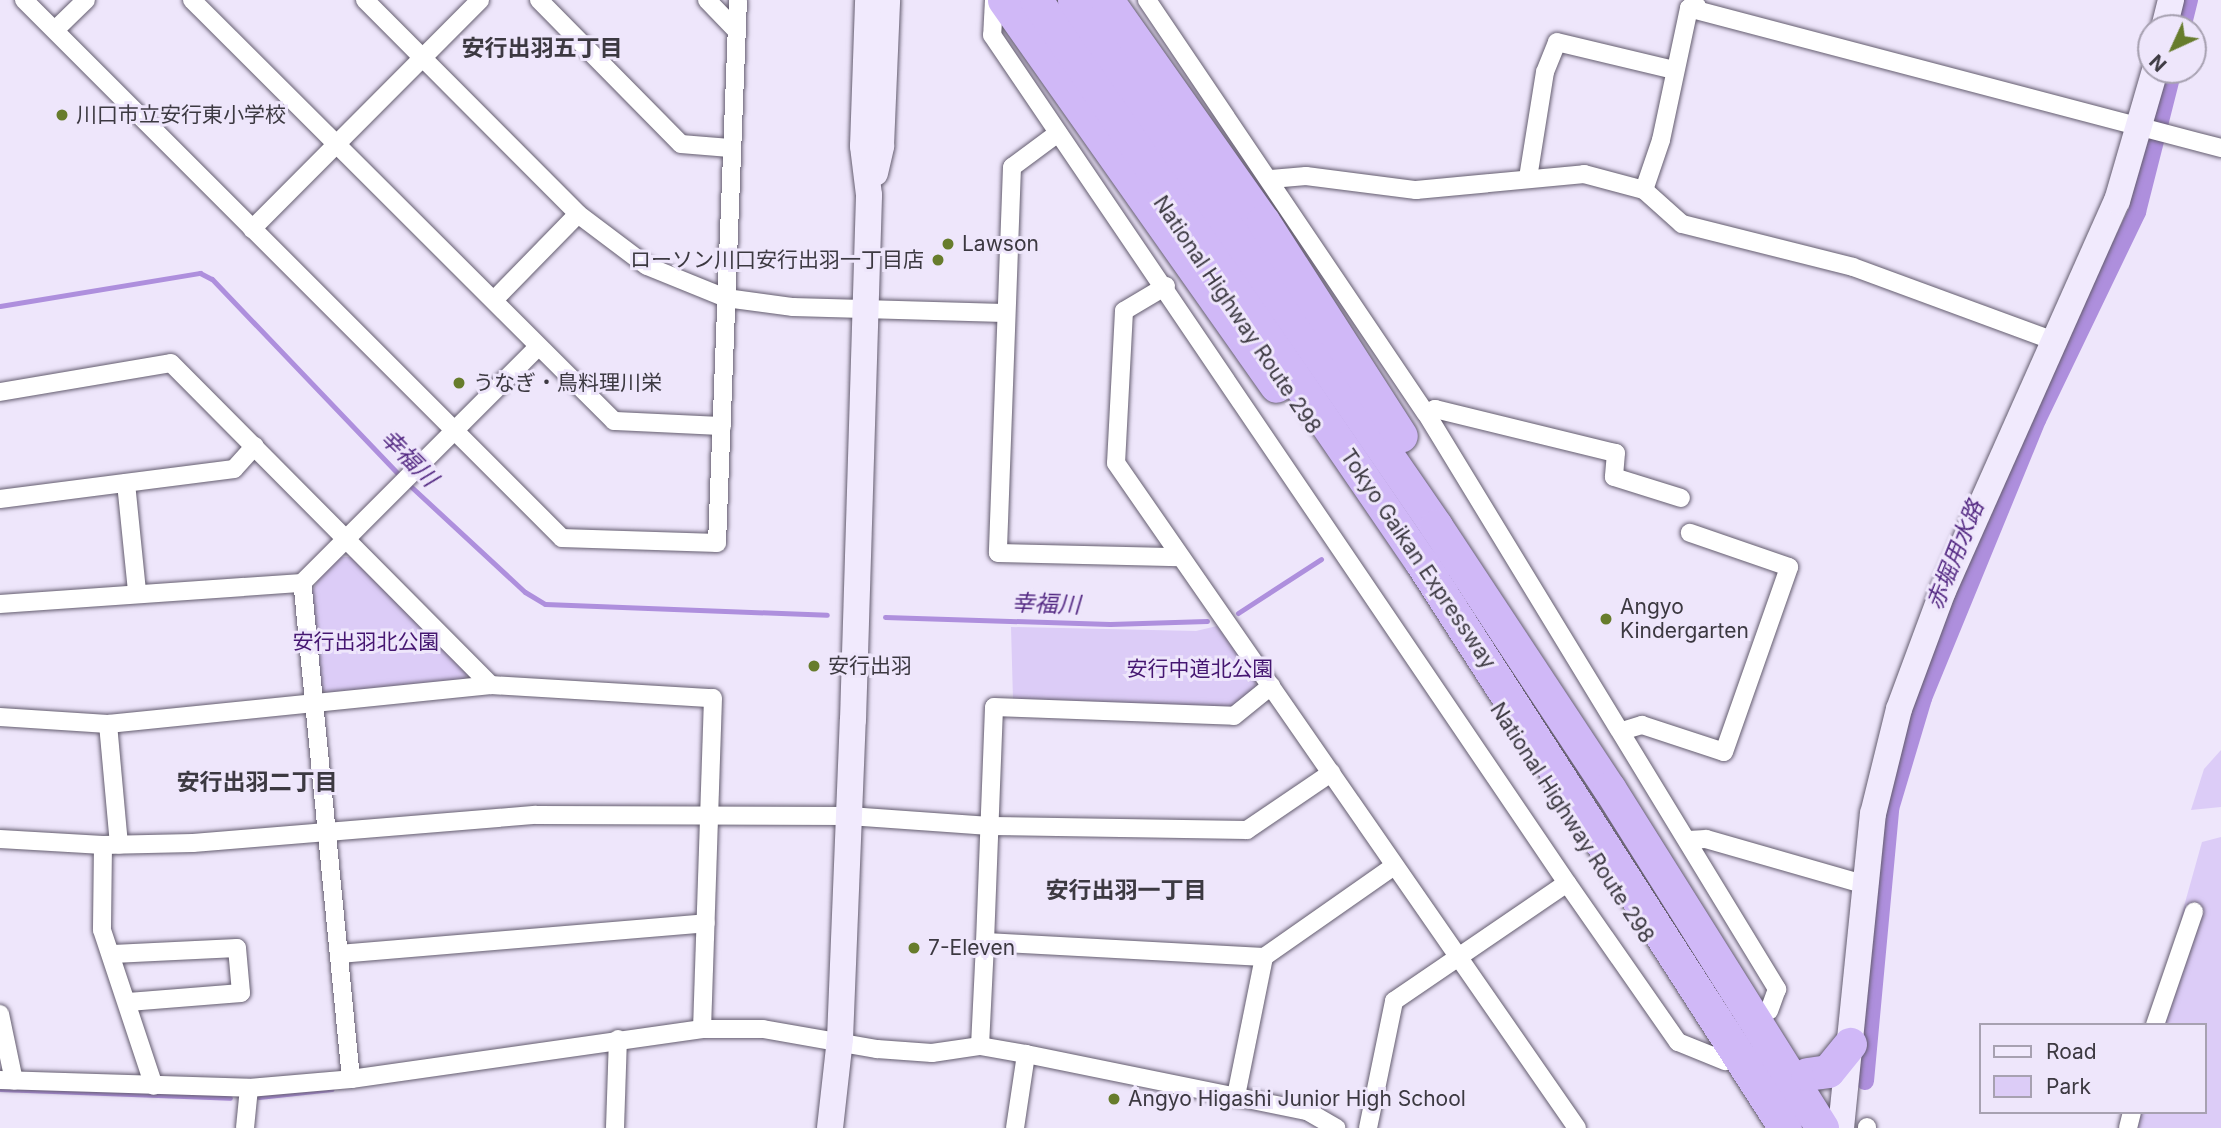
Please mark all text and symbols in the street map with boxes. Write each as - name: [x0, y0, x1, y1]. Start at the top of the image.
- north arrow: [2137, 14, 2207, 84]
- district label: 安行出羽五丁目: [462, 34, 622, 62]
- text: N: [2145, 50, 2171, 76]
- place label: 川口市立安行東小学校: [76, 102, 286, 128]
- marker: 川口市立安行東小学校: [54, 107, 70, 123]
- street label: National Highway Route 298: [1148, 191, 1326, 439]
- place label: Lawson: [962, 231, 1039, 257]
- marker: Lawson: [940, 236, 956, 252]
- place label: ローソン川口安行出羽一丁目店: [630, 247, 924, 273]
- marker: ローソン川口安行出羽一丁目店: [930, 252, 946, 268]
- place label: うなぎ・鳥料理川栄: [473, 370, 662, 396]
- marker: うなぎ・鳥料理川栄: [451, 375, 467, 391]
- water label: 幸福川: [375, 424, 443, 492]
- street label: Tokyo Gaikan Expressway: [1335, 444, 1501, 674]
- water label: 赤堀用水路: [1921, 497, 1989, 613]
- water label: 幸福川: [1011, 589, 1081, 619]
- place label: Angyo Kindergarten: [1620, 594, 1749, 644]
- marker: Angyo Kindergarten: [1598, 611, 1614, 627]
- park label: 安行出羽北公園: [293, 629, 439, 655]
- place label: 安行出羽: [828, 653, 912, 679]
- park label: 安行中道北公園: [1127, 656, 1273, 682]
- marker: 安行出羽: [806, 658, 822, 674]
- street label: National Highway Route 298: [1485, 698, 1659, 948]
- district label: 安行出羽二丁目: [177, 768, 337, 796]
- district label: 安行出羽一丁目: [1046, 876, 1206, 904]
- place label: 7-Eleven: [928, 935, 1015, 961]
- marker: 7-Eleven: [906, 940, 922, 956]
- legend: [1980, 1023, 2207, 1114]
- text: Road: [2046, 1039, 2097, 1064]
- text: Park: [2046, 1074, 2091, 1099]
- place label: Angyo Higashi Junior High School: [1128, 1086, 1466, 1112]
- marker: Angyo Higashi Junior High School: [1106, 1091, 1122, 1107]

